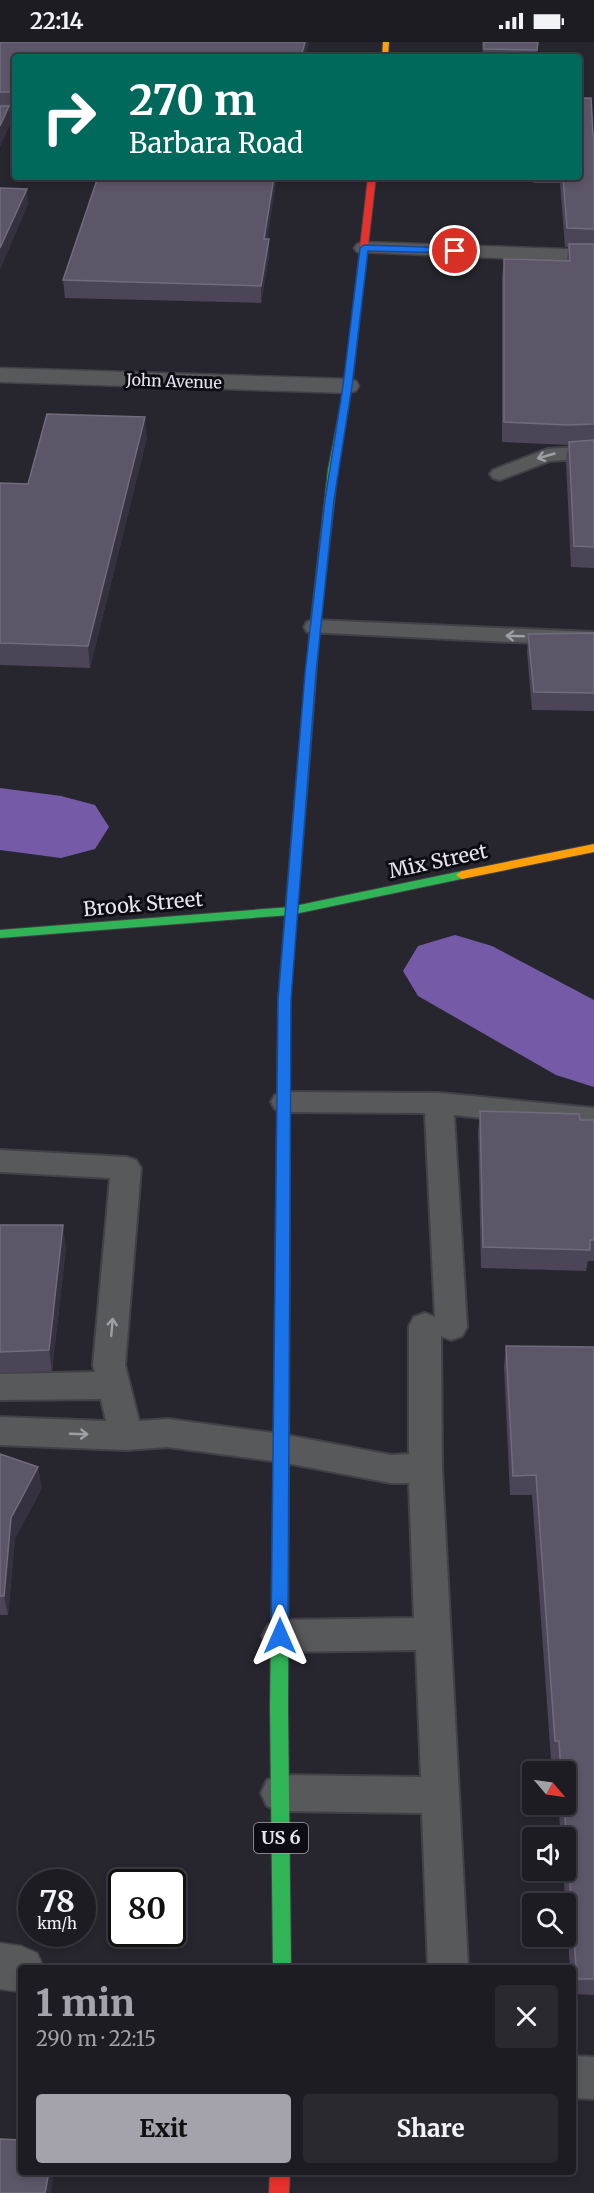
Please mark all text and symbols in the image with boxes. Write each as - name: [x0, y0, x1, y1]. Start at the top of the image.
- text: 22:14: [30, 7, 83, 35]
- text: 270 m: [129, 74, 256, 126]
- icon: right: [30, 78, 108, 156]
- text: Barbara Road: [129, 126, 303, 160]
- pin: [429, 225, 480, 276]
- icon: arrive: [438, 234, 471, 267]
- street label: John Avenue: [125, 369, 222, 393]
- one-way arrow: [537, 451, 556, 463]
- one-way arrow: [505, 630, 525, 641]
- street label: Mix Street: [386, 838, 490, 883]
- street label: Brook Street: [82, 886, 204, 921]
- one-way arrow: [107, 1318, 118, 1338]
- one-way arrow: [69, 1428, 89, 1439]
- position arrow: [248, 1604, 312, 1668]
- north arrow: [522, 1761, 576, 1815]
- map controls: [522, 1761, 576, 1947]
- road number: US 6: [254, 1823, 308, 1853]
- button: sound: [522, 1827, 576, 1881]
- speed limit sign: 80: [108, 1869, 186, 1947]
- text: 78: [39, 1882, 75, 1920]
- button: search: [522, 1893, 576, 1947]
- text: km/h: [37, 1914, 77, 1933]
- text: 1 min: [36, 1981, 135, 2026]
- button: close: [495, 1985, 558, 2048]
- text: 290 m · 22:15: [36, 2026, 156, 2051]
- button: Exit: [36, 2094, 291, 2163]
- button: Share: [303, 2094, 558, 2163]

